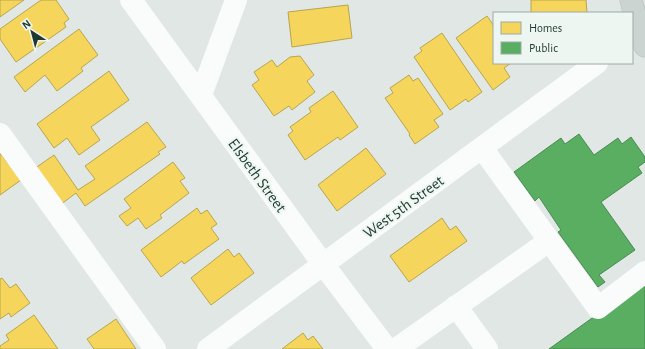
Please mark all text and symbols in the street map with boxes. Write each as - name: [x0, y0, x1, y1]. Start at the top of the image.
- north arrow: [12, 12, 52, 52]
- legend: [493, 12, 633, 64]
- text: N: [20, 18, 33, 31]
- text: Homes: [529, 22, 562, 34]
- text: Public: [529, 42, 558, 54]
- street label: Elsbeth Street: [225, 136, 289, 215]
- street label: West 5th Street: [360, 172, 447, 241]

